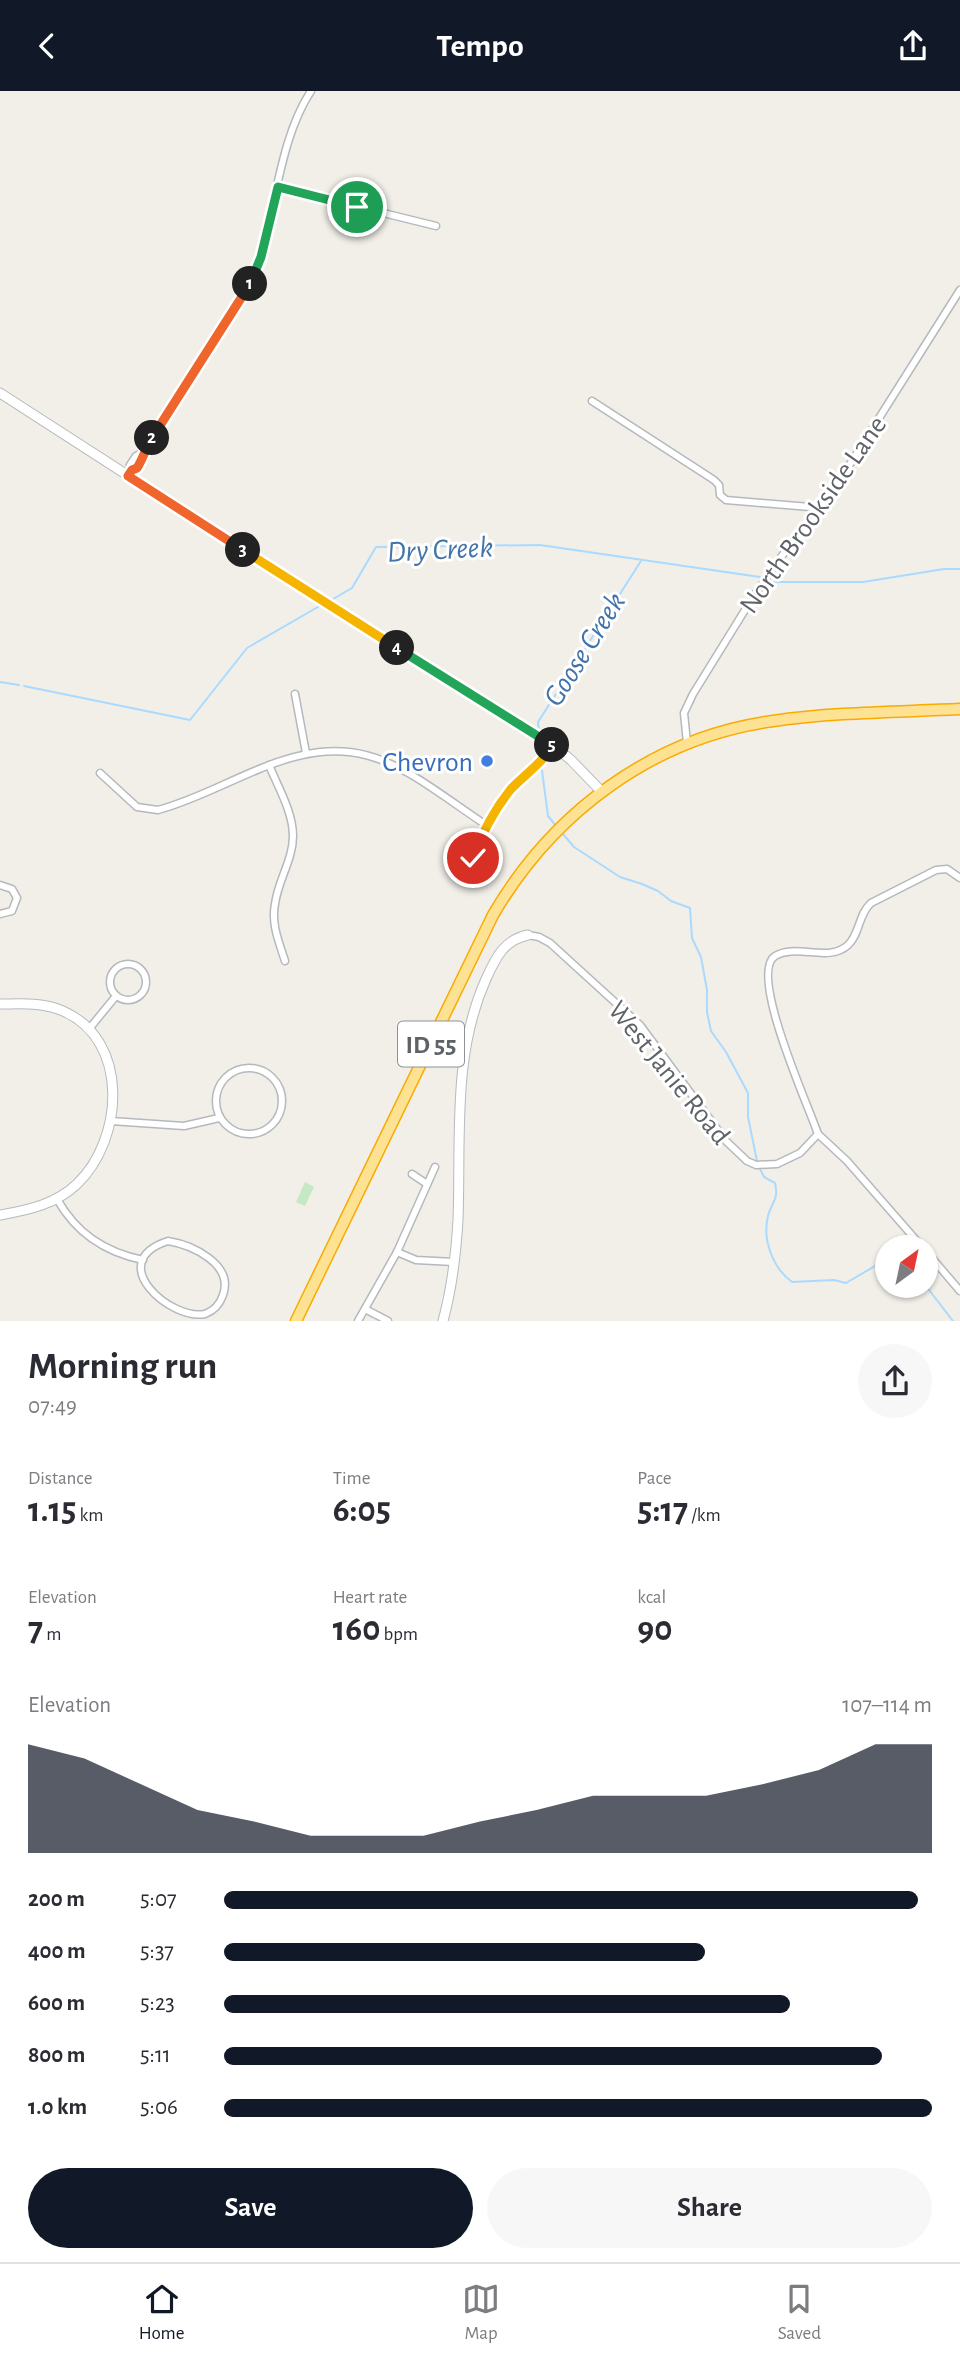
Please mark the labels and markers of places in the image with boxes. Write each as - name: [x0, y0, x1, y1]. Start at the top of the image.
- pin: [327, 177, 387, 237]
- pin: 1: [232, 267, 268, 301]
- pin: 2: [134, 421, 170, 455]
- pin: 3: [226, 533, 260, 567]
- pin: 4: [380, 631, 414, 665]
- pin: 5: [534, 727, 570, 763]
- place label: Chevron: [382, 749, 473, 777]
- marker: Chevron: [479, 753, 495, 769]
- pin: [443, 828, 503, 888]

